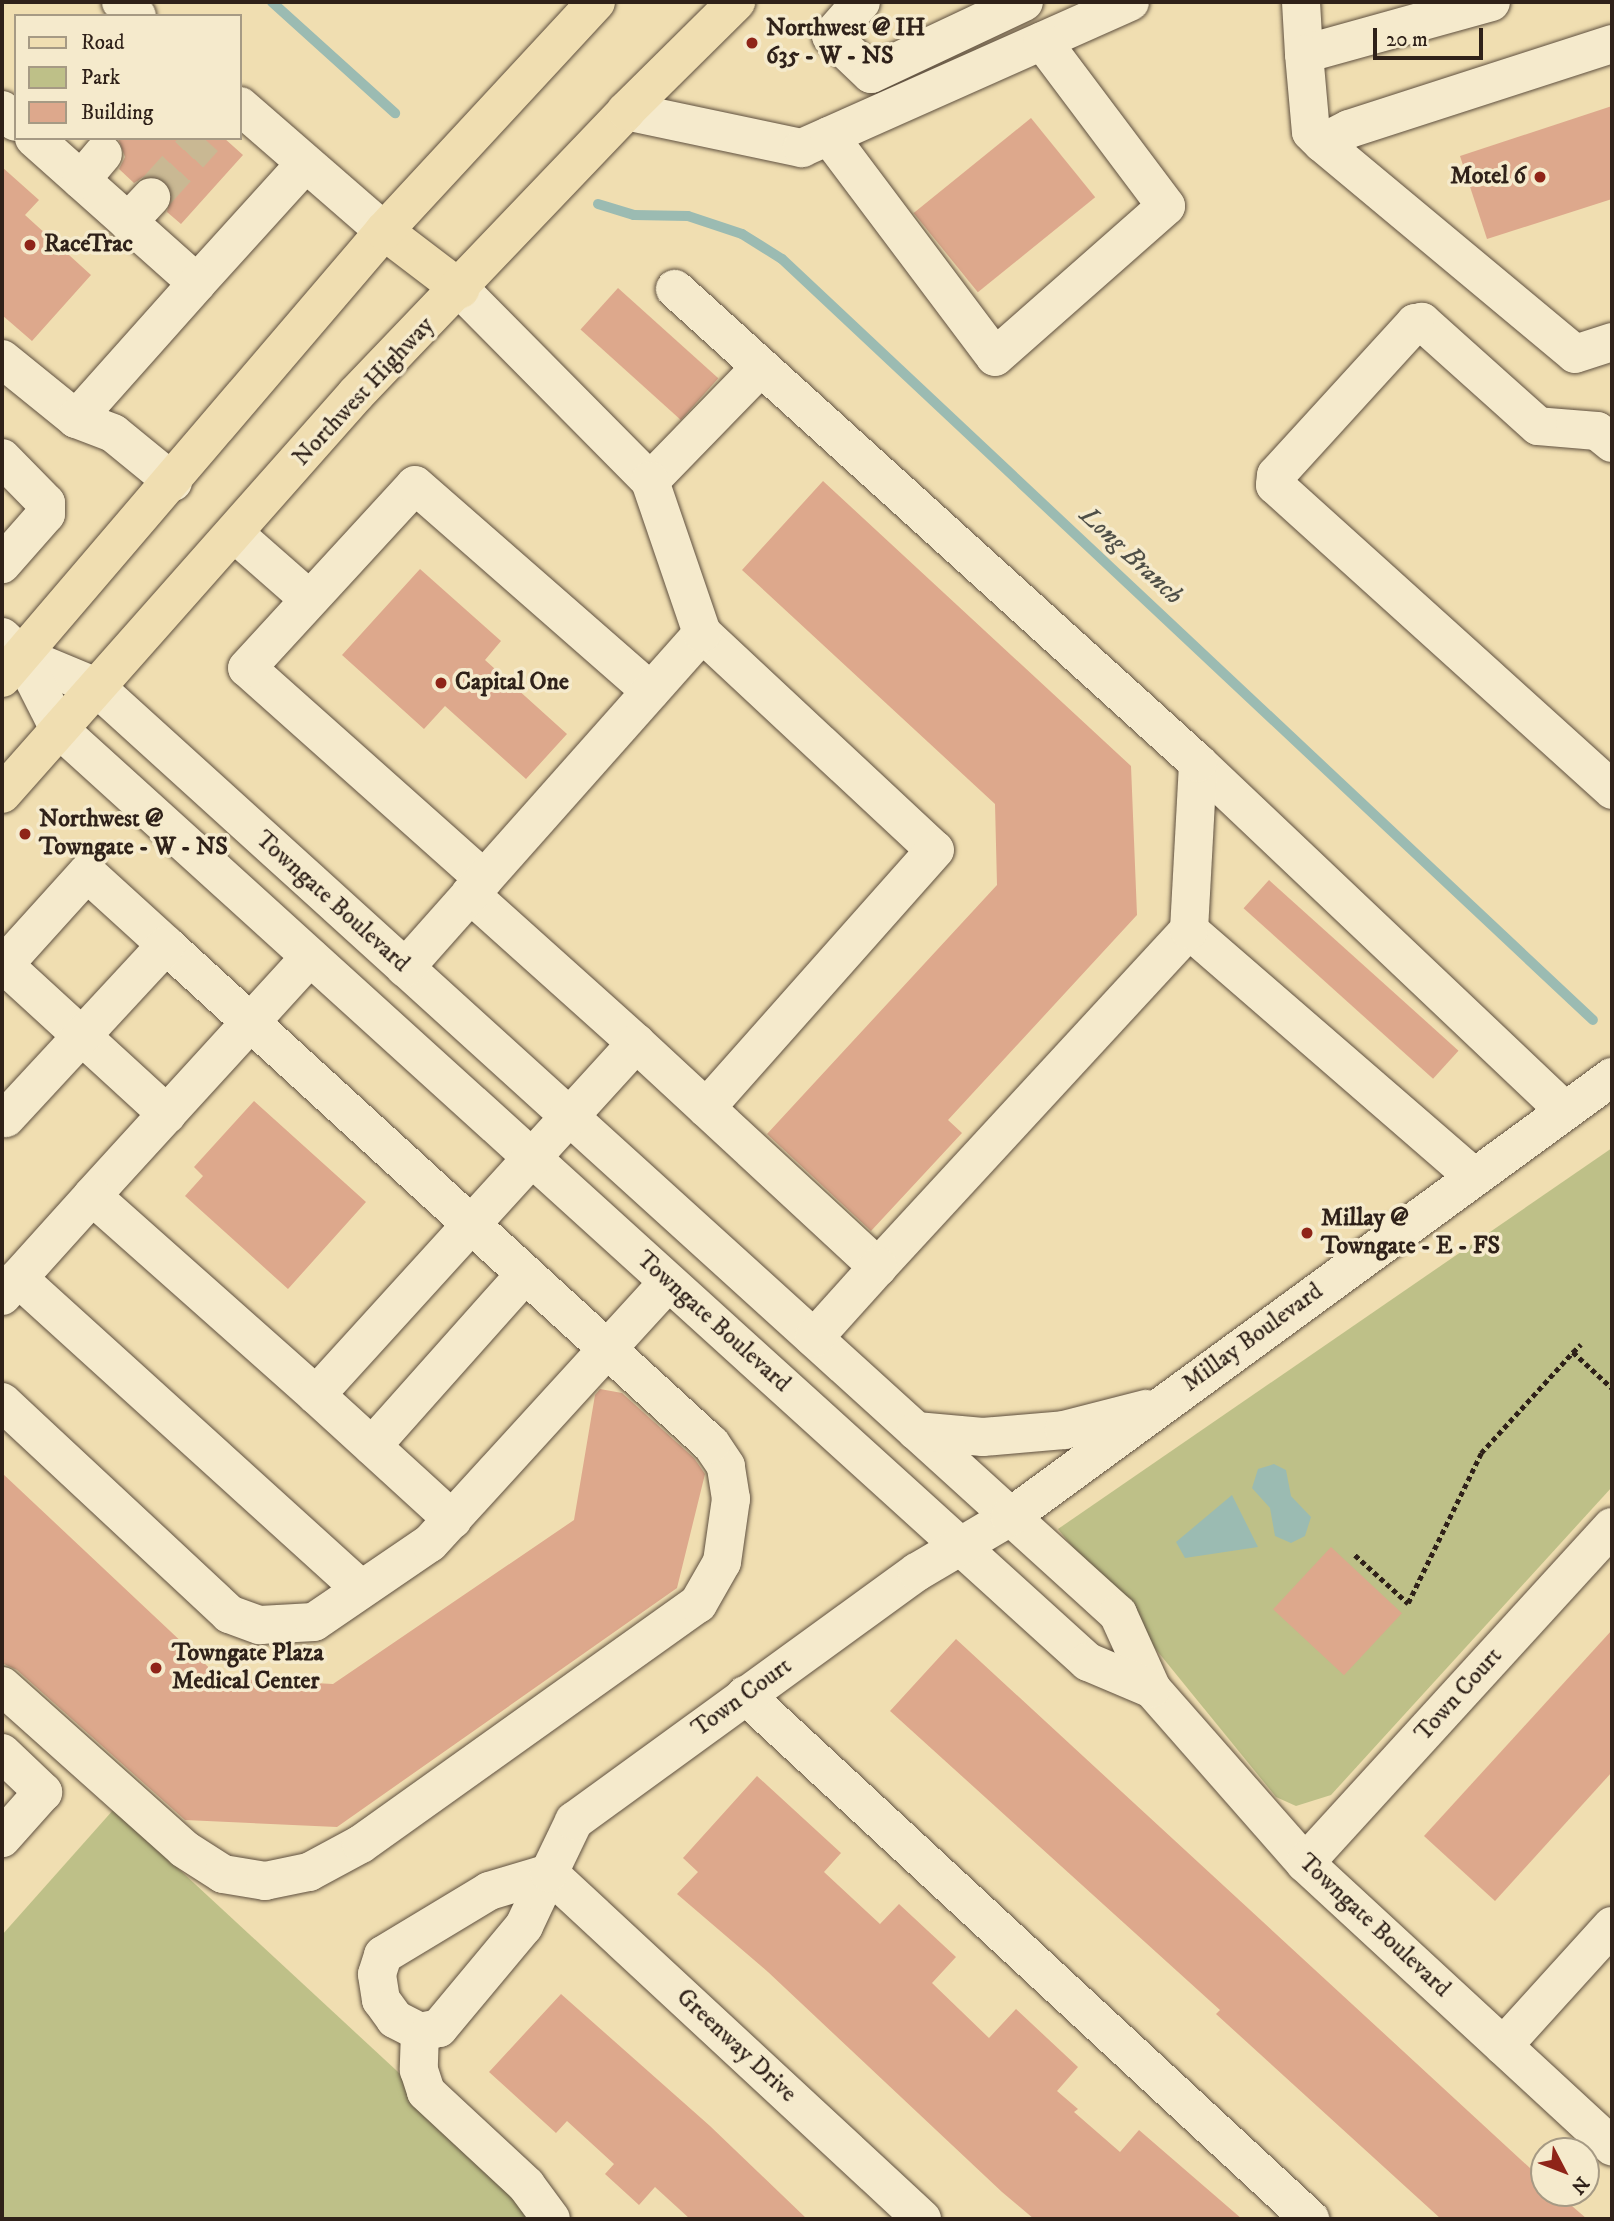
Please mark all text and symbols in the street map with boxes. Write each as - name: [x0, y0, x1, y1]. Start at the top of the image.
- legend: [14, 14, 242, 140]
- scale bar: [1376, 14, 1486, 58]
- place label: Northwest @ IH 635 - W - NS: [766, 15, 925, 71]
- text: 20 m: [1386, 27, 1428, 53]
- text: Road: [81, 30, 125, 56]
- marker: Northwest @ IH 635 - W - NS: [744, 35, 760, 51]
- text: Park: [81, 65, 120, 91]
- text: Building: [81, 100, 153, 126]
- place label: Motel 6: [1450, 163, 1526, 191]
- marker: Motel 6: [1532, 169, 1548, 185]
- place label: RaceTrac: [44, 231, 133, 259]
- marker: RaceTrac: [22, 237, 38, 253]
- street label: Northwest Highway: [288, 312, 440, 472]
- water label: Long Branch: [1073, 500, 1189, 612]
- place label: Capital One: [455, 669, 569, 697]
- marker: Capital One: [433, 675, 449, 691]
- place label: Northwest @ Towngate - W - NS: [39, 806, 228, 862]
- street label: Towngate Boulevard: [249, 825, 415, 979]
- marker: Northwest @ Towngate - W - NS: [17, 826, 33, 842]
- place label: Millay @ Towngate - E - FS: [1321, 1205, 1500, 1261]
- marker: Millay @ Towngate - E - FS: [1299, 1225, 1315, 1241]
- street label: Towngate Boulevard: [630, 1245, 796, 1399]
- street label: Millay Boulevard: [1177, 1277, 1329, 1399]
- place label: Towngate Plaza Medical Center: [172, 1640, 324, 1696]
- street label: Town Court: [1409, 1642, 1509, 1748]
- street label: Town Court: [687, 1652, 797, 1744]
- marker: Towngate Plaza Medical Center: [146, 1658, 166, 1678]
- street label: Towngate Boulevard: [1292, 1848, 1456, 2004]
- street label: Greenway Drive: [670, 1983, 802, 2109]
- north arrow: [1530, 2137, 1600, 2207]
- text: N: [1566, 2172, 1593, 2199]

